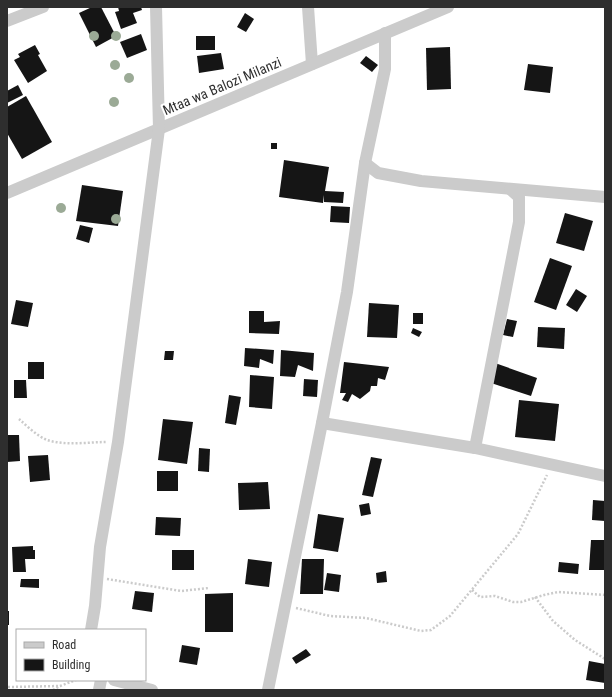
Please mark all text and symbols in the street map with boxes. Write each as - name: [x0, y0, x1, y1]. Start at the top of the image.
- street label: Mtaa wa Balozi Milanzi: [160, 54, 284, 118]
- legend: [16, 629, 146, 681]
- text: Road: [52, 638, 76, 652]
- text: Building: [52, 658, 90, 672]

